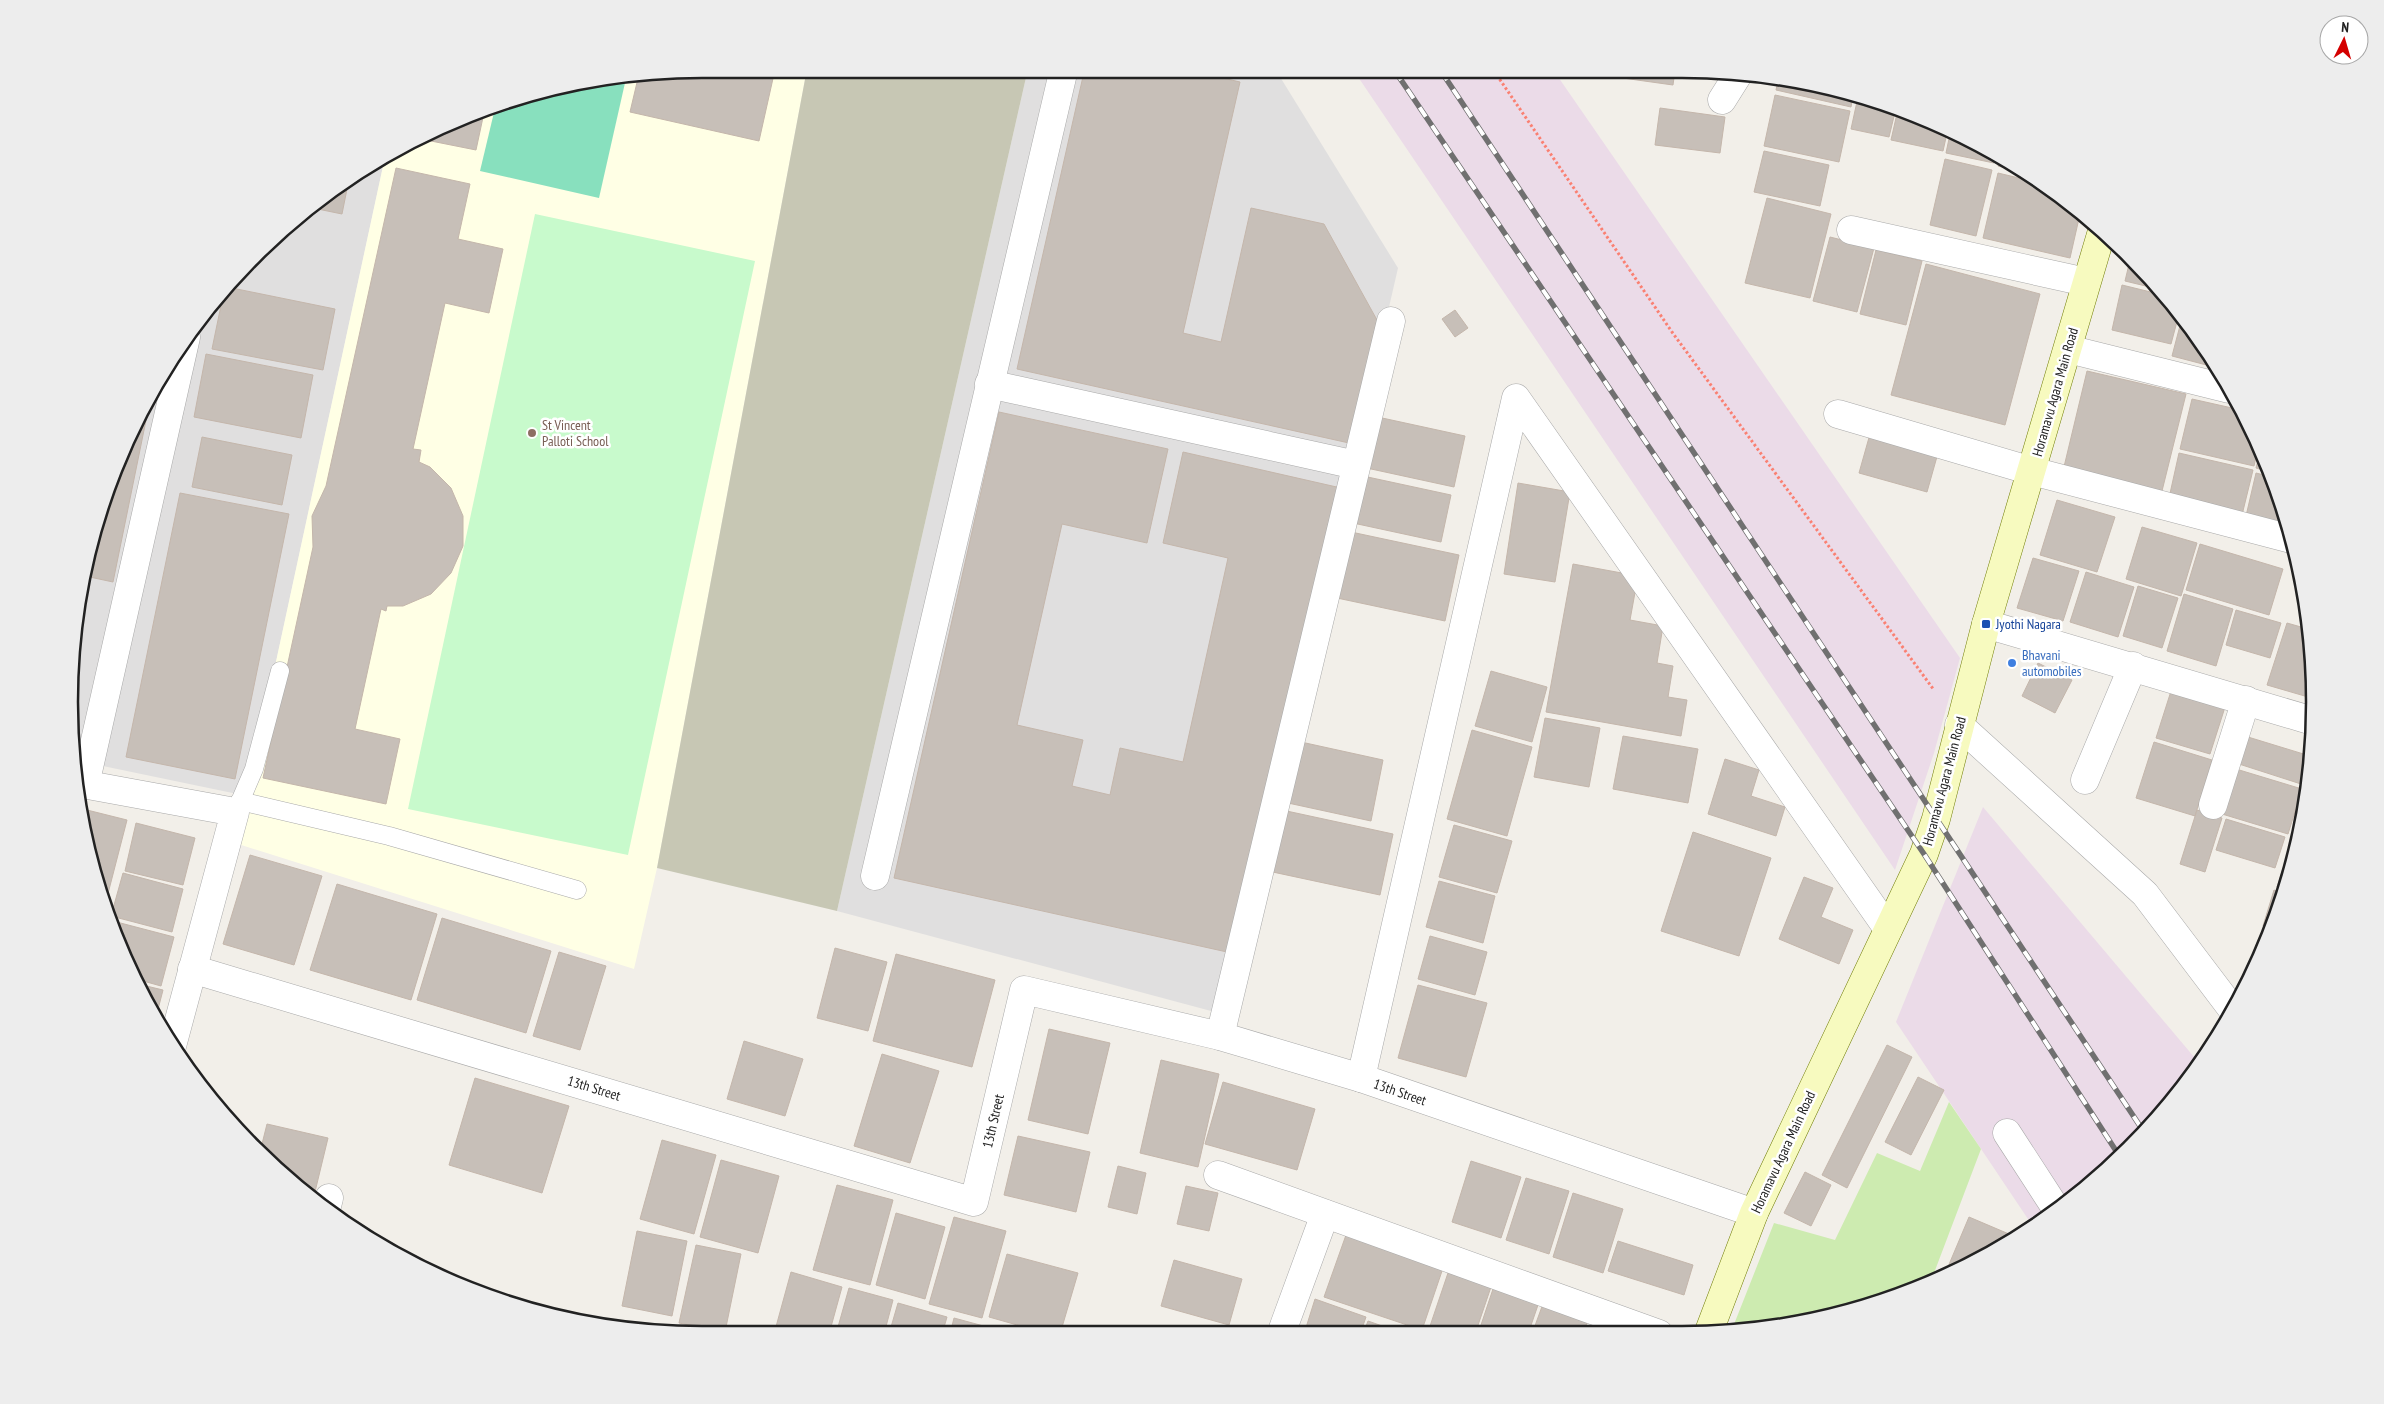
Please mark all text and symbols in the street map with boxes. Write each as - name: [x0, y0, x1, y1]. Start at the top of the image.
- north arrow: [2319, 15, 2369, 65]
- text: N: [2341, 18, 2350, 36]
- street label: Horamavu Agara Main Road: [2028, 326, 2082, 458]
- place label: St Vincent Palloti School: [542, 416, 609, 450]
- marker: St Vincent Palloti School: [526, 427, 538, 439]
- place label: Jyothi Nagara: [1995, 615, 2061, 633]
- marker: Jyothi Nagara: [1980, 618, 1992, 630]
- place label: Bhavani automobiles: [2022, 646, 2082, 680]
- marker: Bhavani automobiles: [2006, 657, 2018, 669]
- street label: Horamavu Agara Main Road: [1918, 714, 1970, 848]
- street label: 13th Street: [565, 1071, 623, 1105]
- street label: 13th Street: [1371, 1075, 1429, 1109]
- street label: Horamavu Agara Main Road: [1747, 1088, 1819, 1216]
- street label: 13th Street: [978, 1092, 1008, 1150]

